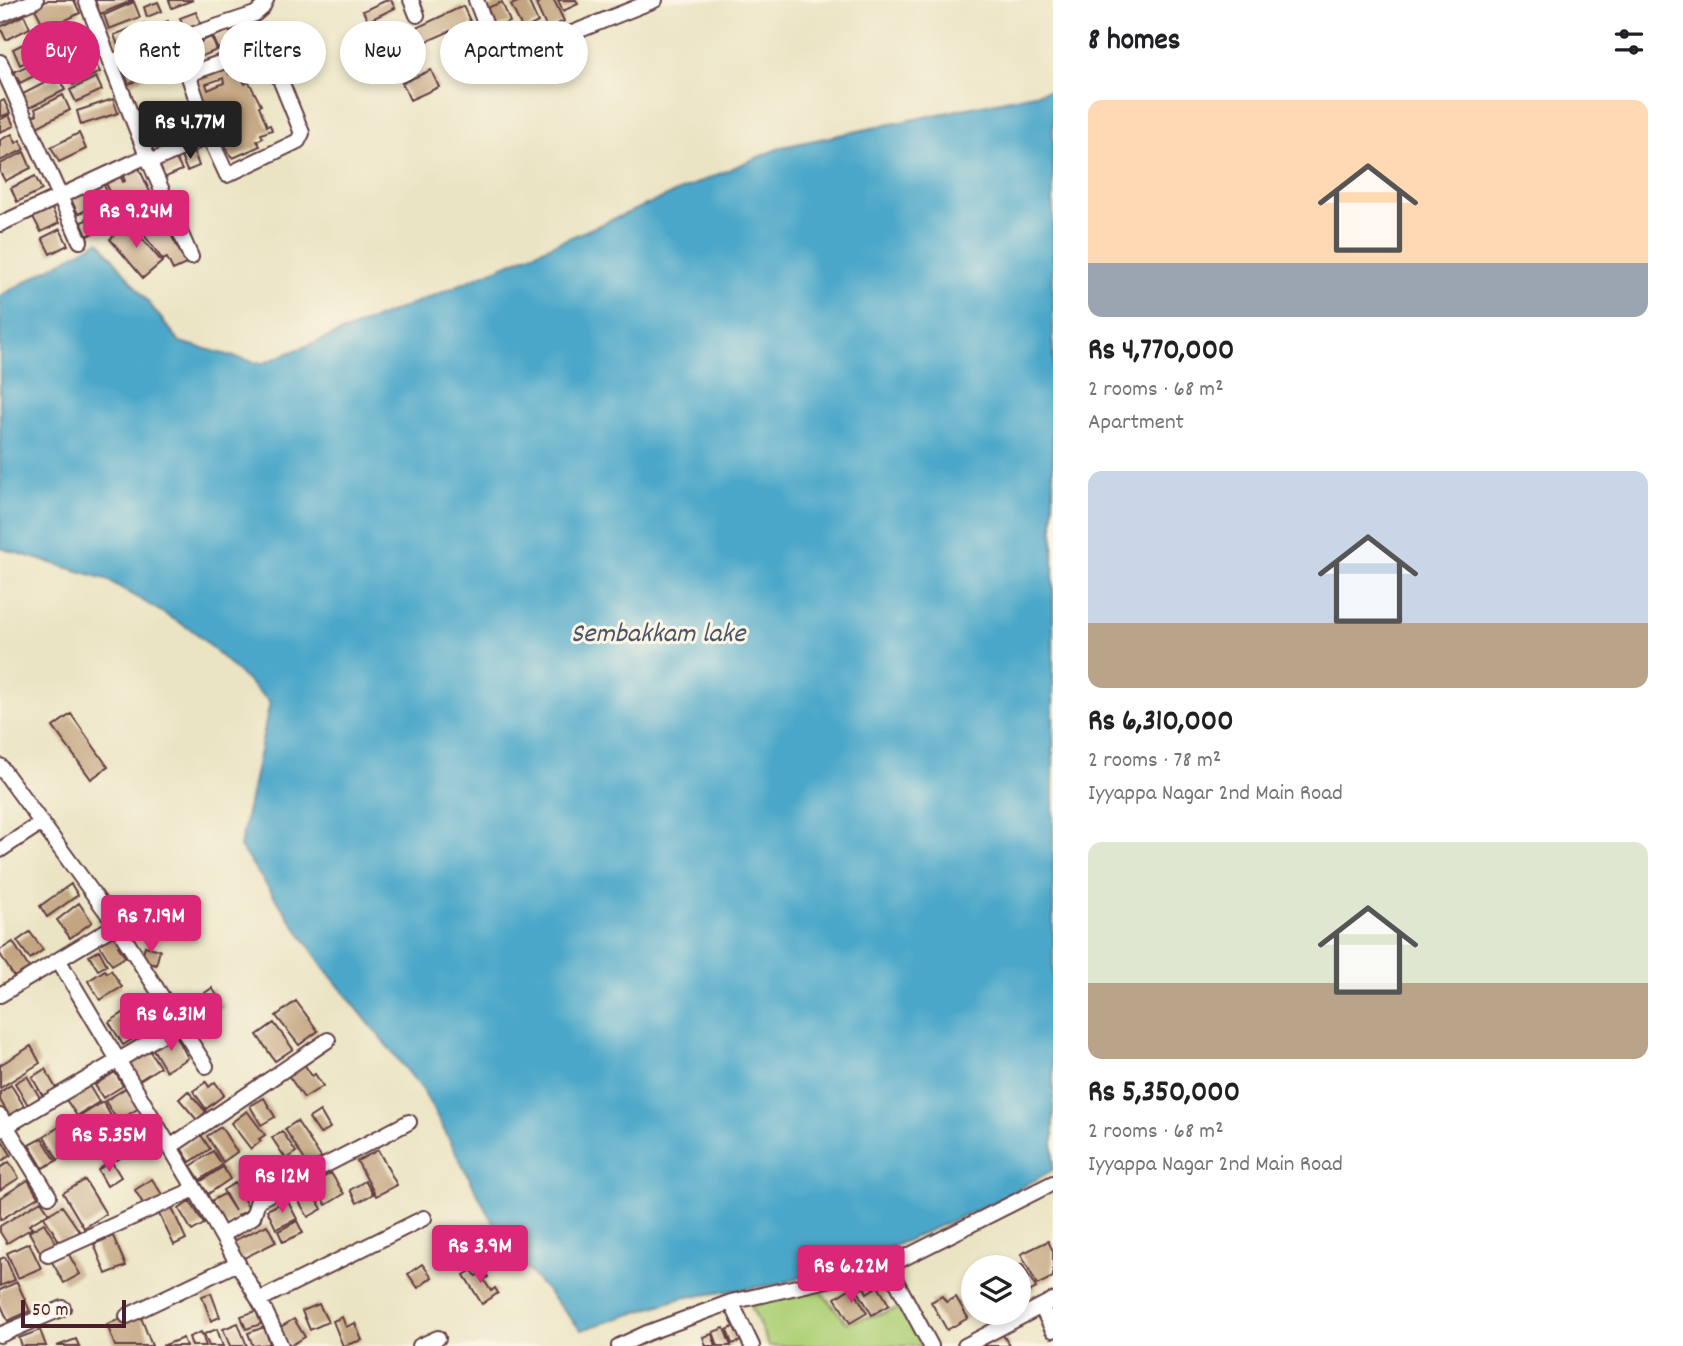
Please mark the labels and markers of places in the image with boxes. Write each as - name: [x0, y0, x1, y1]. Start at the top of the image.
- pin: Rs 4.77M: [118, 102, 262, 161]
- pin: Rs 9.24M: [64, 190, 208, 250]
- pin: Rs 7.19M: [79, 895, 223, 955]
- pin: Rs 6.31M: [99, 993, 243, 1053]
- pin: Rs 5.35M: [37, 1114, 181, 1174]
- pin: Rs 12M: [225, 1156, 339, 1215]
- pin: Rs 3.9M: [415, 1226, 545, 1285]
- pin: Rs 6.22M: [779, 1246, 923, 1305]

